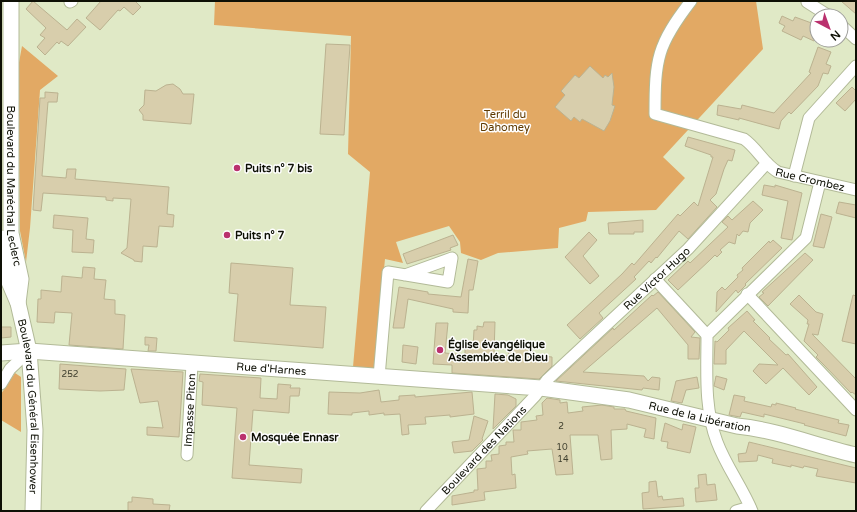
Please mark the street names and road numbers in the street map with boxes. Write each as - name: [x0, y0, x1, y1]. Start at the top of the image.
- street label: Boulevard du Maréchal Leclerc: [4, 105, 24, 267]
- street label: Rue Crombez: [774, 166, 846, 194]
- street label: Rue Victor Hugo: [621, 244, 693, 313]
- street label: Boulevard du Général Eisenhower: [15, 318, 41, 495]
- street label: Rue d'Harnes: [236, 360, 307, 378]
- street label: Impasse Piton: [181, 373, 198, 447]
- street label: Rue de la Libération: [647, 399, 752, 435]
- street label: Boulevard des Nations: [439, 403, 529, 498]

